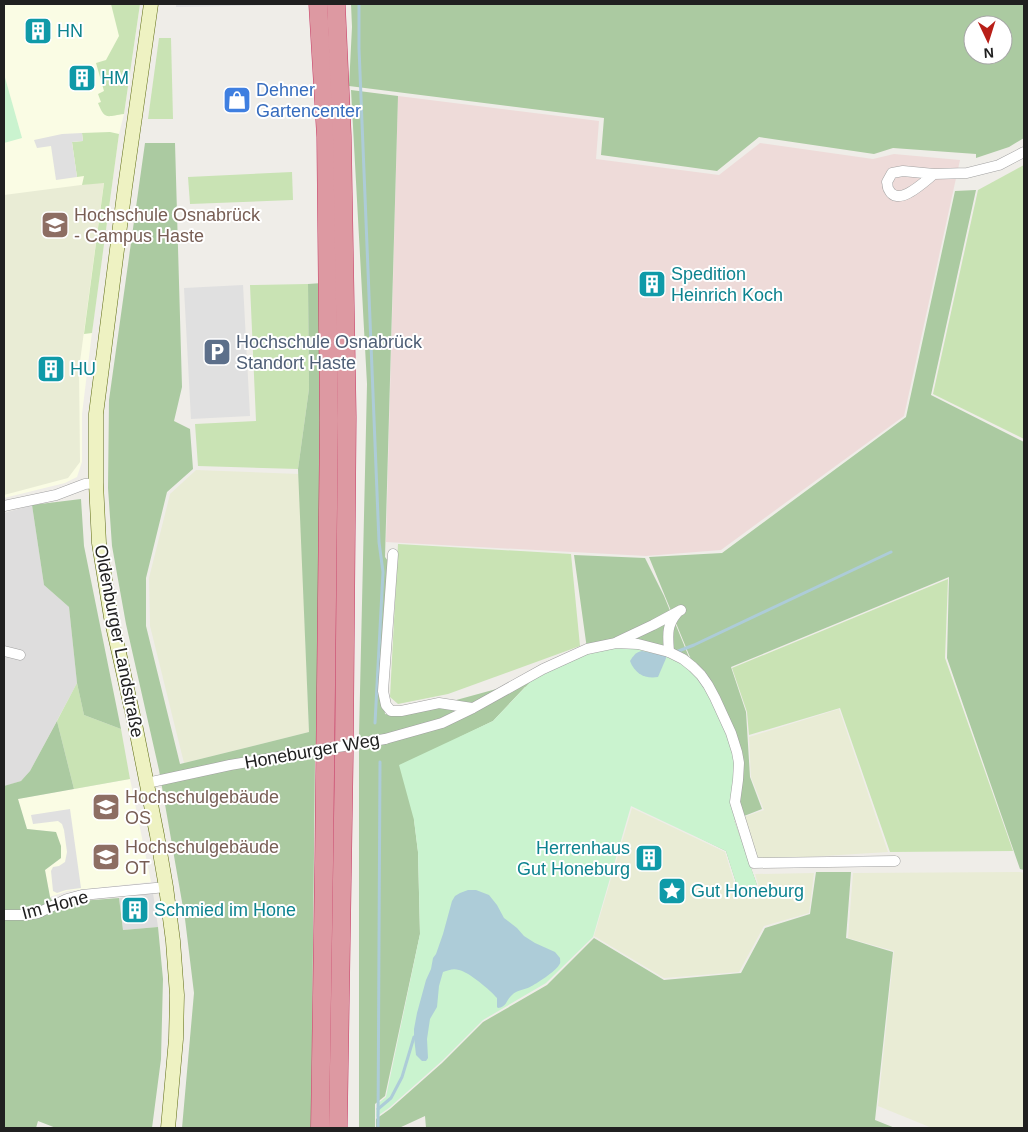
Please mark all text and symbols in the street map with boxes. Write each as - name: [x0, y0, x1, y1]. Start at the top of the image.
- north arrow: [963, 15, 1013, 65]
- building icon: HN: [23, 16, 53, 46]
- place label: HN: [57, 21, 83, 41]
- text: N: [983, 45, 995, 61]
- building icon: HM: [67, 63, 97, 93]
- place label: HM: [101, 68, 129, 88]
- place label: Dehner Gartencenter: [256, 80, 361, 121]
- shop icon: Dehner Gartencenter: [222, 85, 252, 115]
- place label: Hochschule Osnabrück - Campus Haste: [74, 205, 261, 246]
- school or university icon: Hochschule Osnabrück - Campus Haste: [40, 210, 70, 240]
- place label: Spedition Heinrich Koch: [671, 264, 783, 305]
- building icon: Spedition Heinrich Koch: [637, 269, 667, 299]
- place label: Hochschule Osnabrück Standort Haste: [236, 332, 423, 373]
- parking icon: Hochschule Osnabrück Standort Haste: [202, 337, 232, 367]
- building icon: HU: [36, 354, 66, 384]
- place label: HU: [70, 359, 96, 379]
- street label: Oldenburger Landstraße: [90, 543, 148, 739]
- street label: Honeburger Weg: [243, 729, 381, 773]
- place label: Hochschulgebäude OS: [125, 787, 279, 828]
- school or university icon: Hochschulgebäude OS: [91, 792, 121, 822]
- place label: Hochschulgebäude OT: [125, 837, 279, 878]
- place label: Herrenhaus Gut Honeburg: [517, 838, 630, 879]
- school or university icon: Hochschulgebäude OT: [91, 842, 121, 872]
- building icon: Herrenhaus Gut Honeburg: [634, 843, 664, 873]
- place icon: Gut Honeburg: [657, 876, 687, 906]
- place label: Gut Honeburg: [691, 881, 804, 901]
- street label: Im Hone: [20, 887, 90, 923]
- building icon: Schmied im Hone: [120, 895, 150, 925]
- place label: Schmied im Hone: [154, 900, 296, 920]

